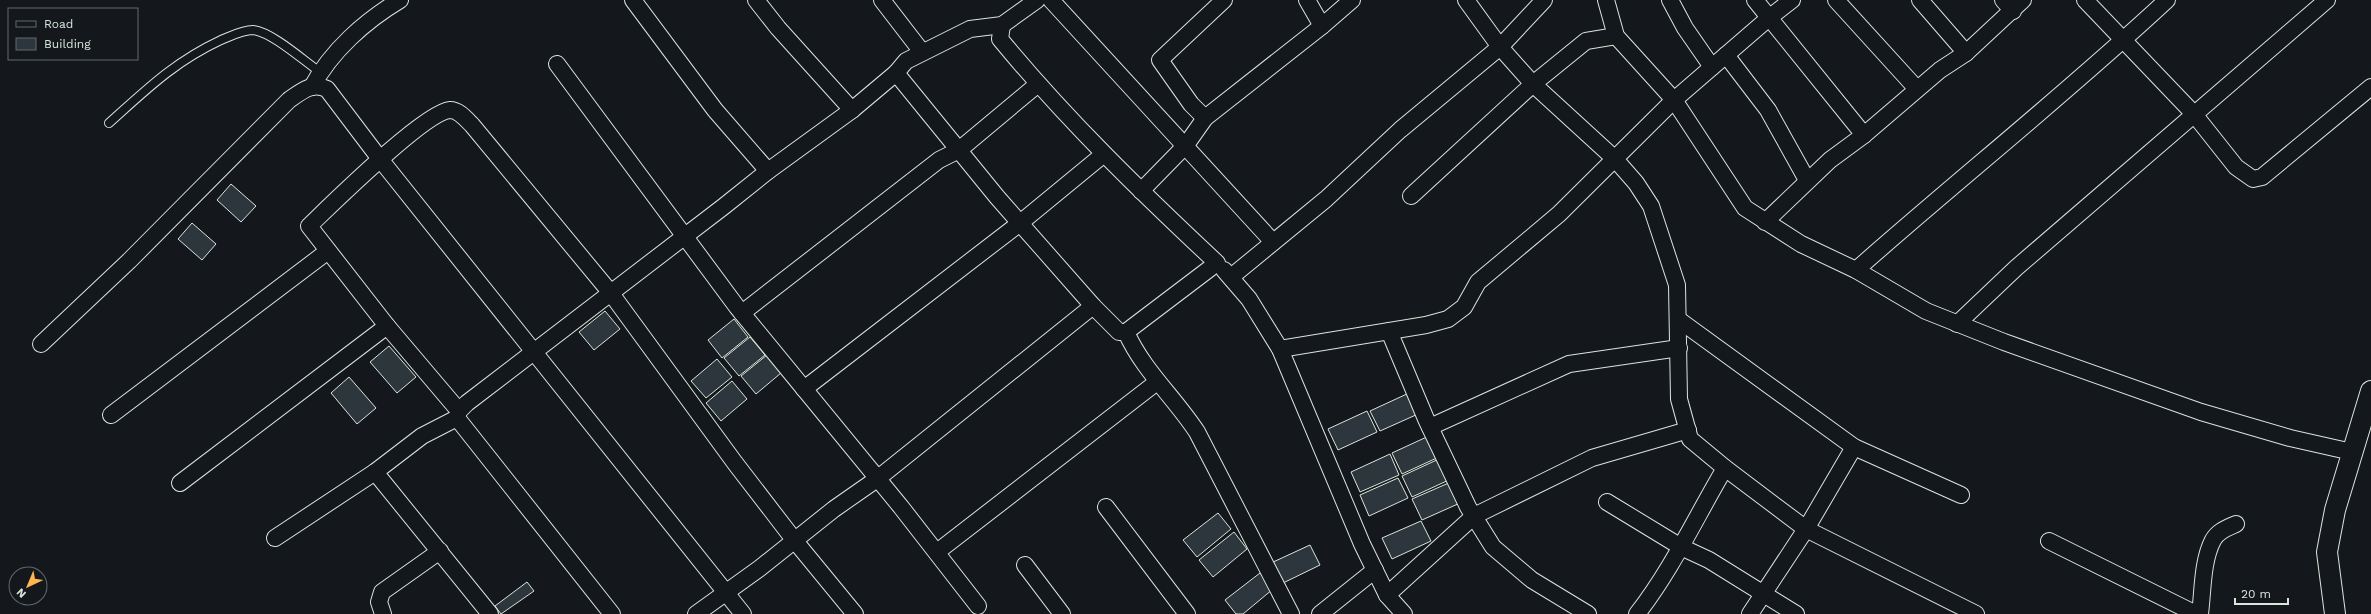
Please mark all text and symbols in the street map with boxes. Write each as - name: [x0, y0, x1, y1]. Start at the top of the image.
- legend: [8, 8, 138, 60]
- text: Road: [44, 17, 73, 31]
- text: Building: [44, 37, 91, 51]
- north arrow: [8, 566, 48, 606]
- scale bar: [2235, 580, 2288, 606]
- text: N: [14, 585, 29, 600]
- text: 20 m: [2241, 587, 2271, 601]

